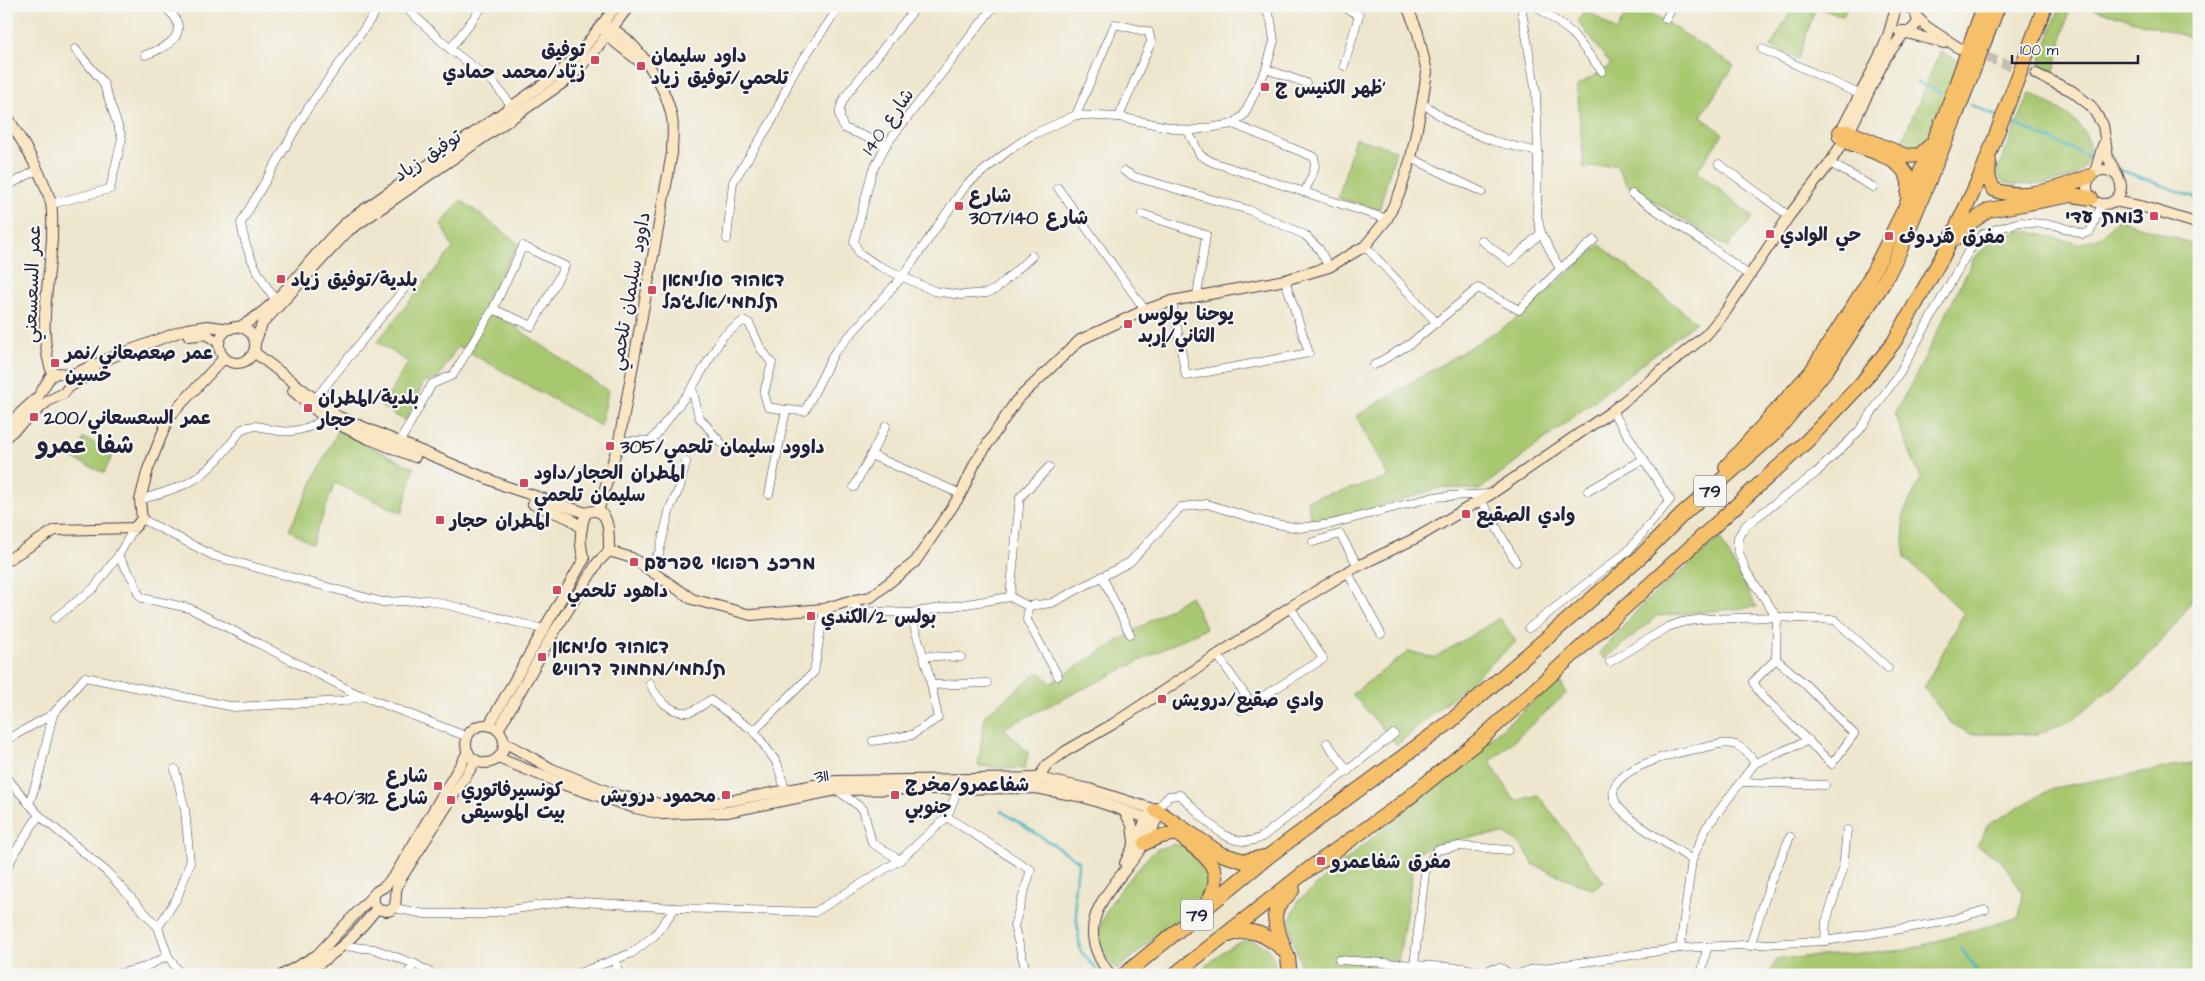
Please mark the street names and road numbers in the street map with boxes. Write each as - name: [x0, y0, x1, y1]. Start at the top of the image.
- street label: شارع 140: [855, 83, 921, 161]
- street label: توفيق زياد: [388, 123, 468, 189]
- street label: داوود سليمان تلحمي: [603, 210, 660, 373]
- street label: عمر السعسعني: [17, 225, 50, 344]
- road number: 79: [1694, 476, 1726, 506]
- street label: 311: [812, 762, 831, 791]
- road number: 79: [1181, 900, 1213, 930]

